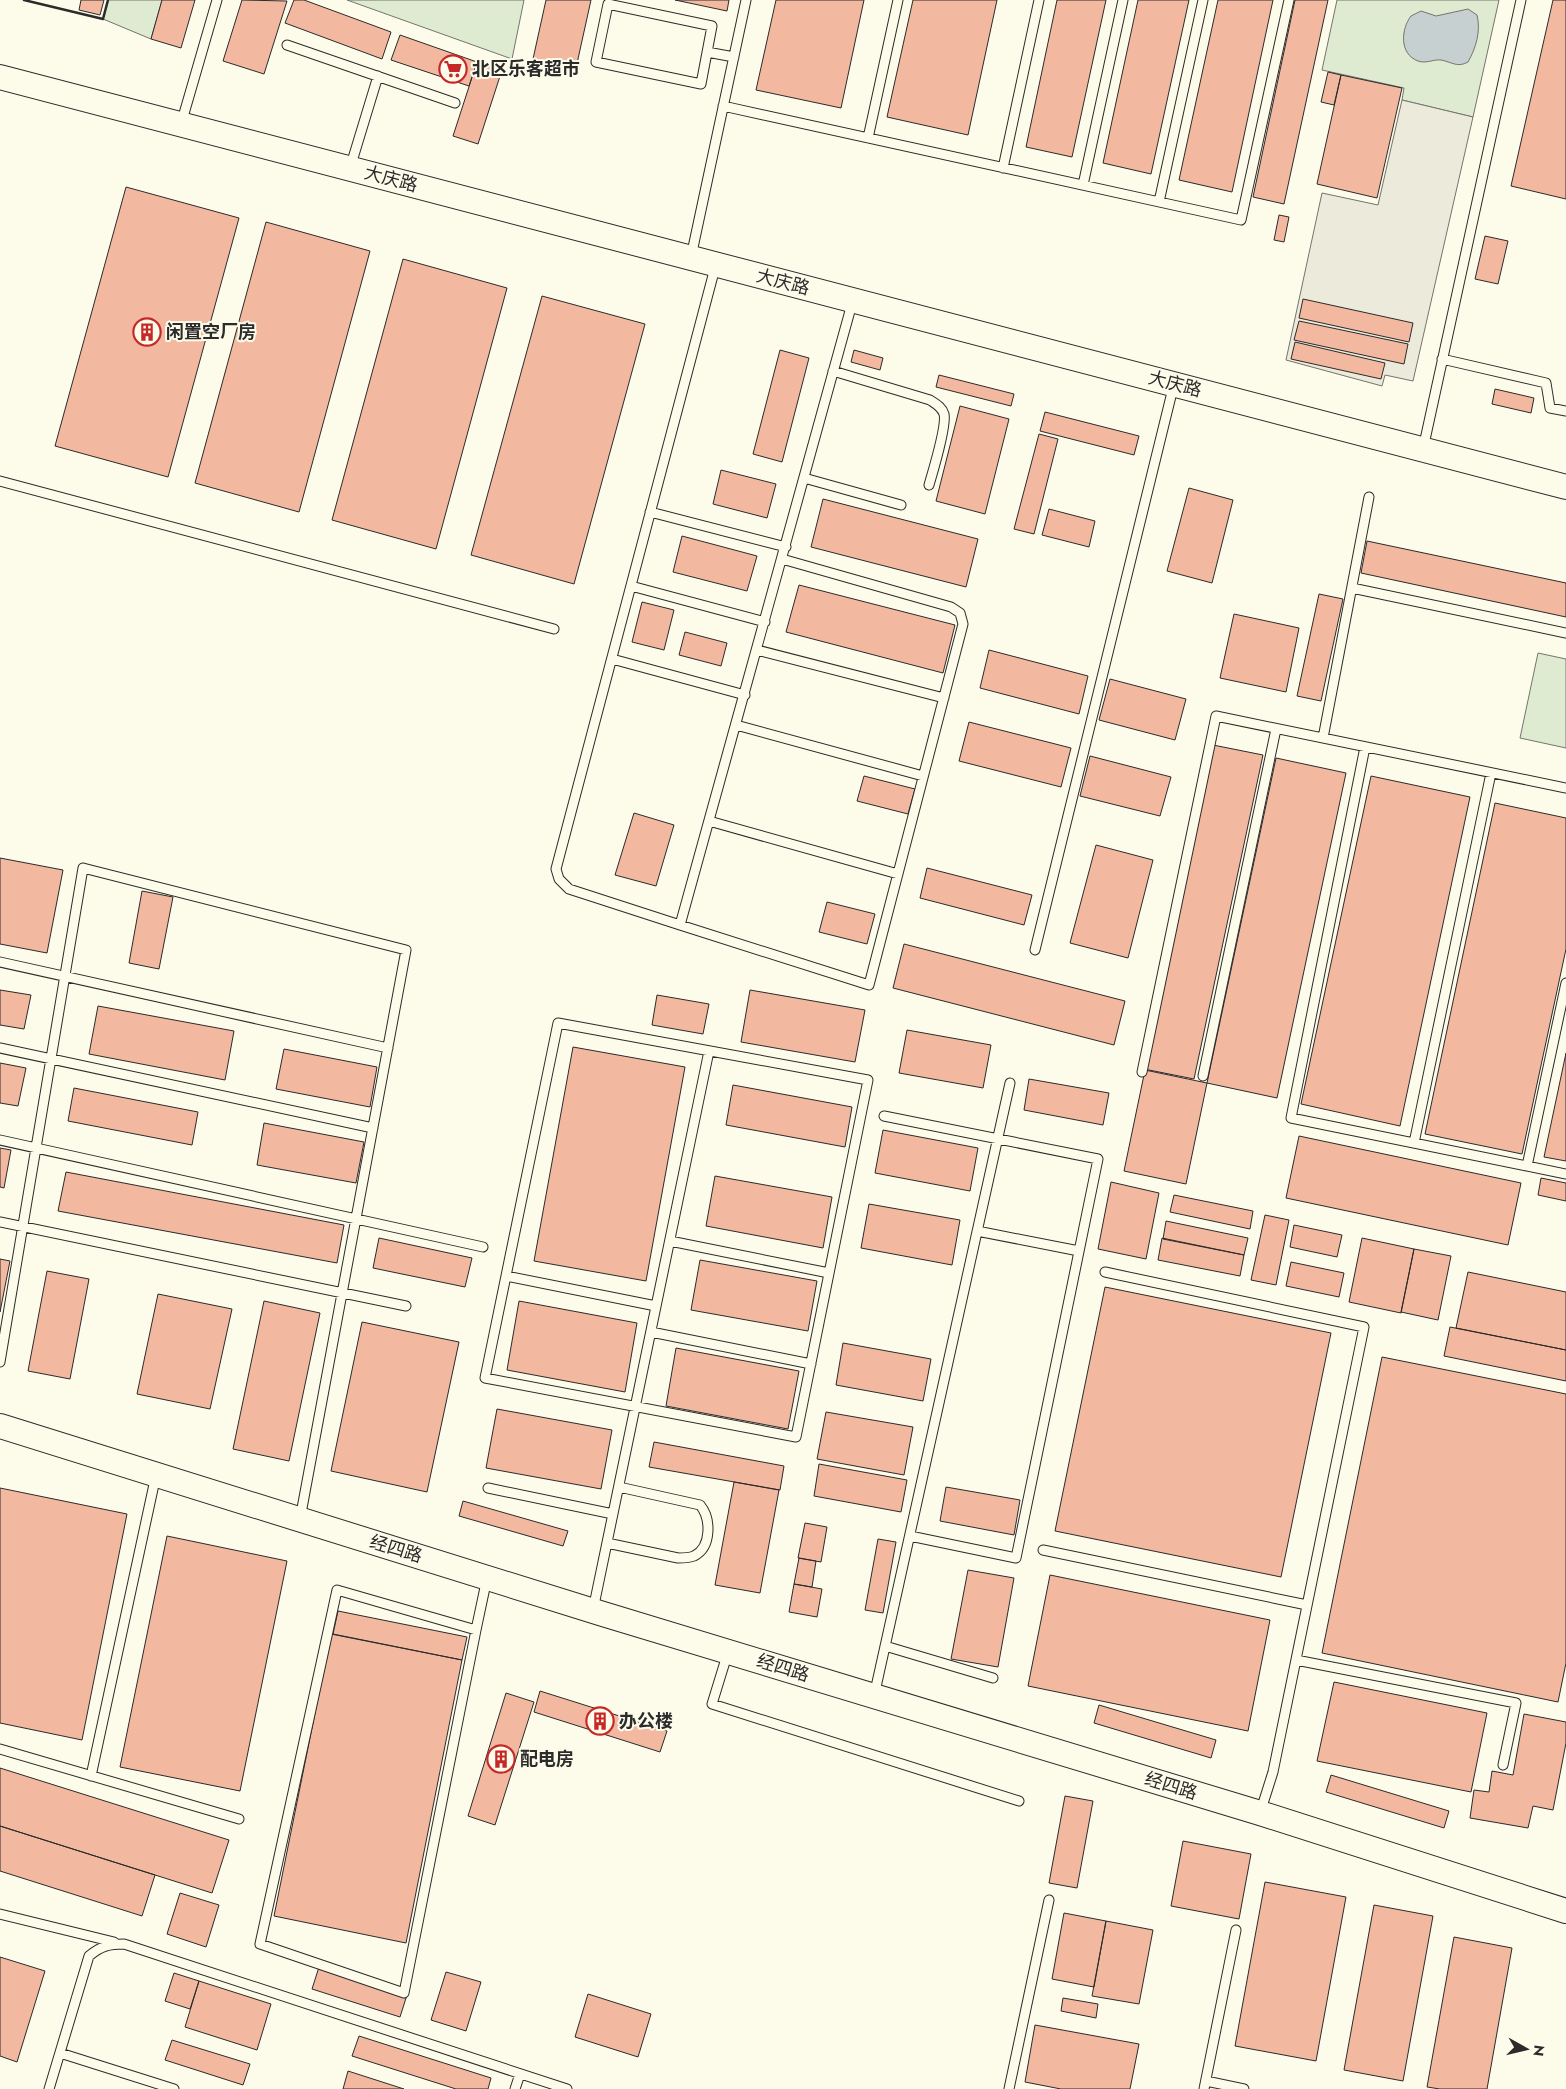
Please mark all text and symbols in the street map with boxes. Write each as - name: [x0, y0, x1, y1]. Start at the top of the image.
- supermarket icon: 北区乐客超市: [438, 54, 468, 84]
- place label: 北区乐客超市: [472, 56, 580, 82]
- street label: 大庆路: [362, 159, 420, 199]
- street label: 大庆路: [754, 262, 812, 302]
- building icon: 闲置空厂房: [132, 317, 162, 347]
- place label: 闲置空厂房: [166, 319, 256, 345]
- street label: 大庆路: [1146, 364, 1204, 404]
- street label: 经四路: [366, 1529, 426, 1569]
- street label: 经四路: [753, 1648, 813, 1688]
- building icon: 办公楼: [585, 1706, 615, 1736]
- place label: 办公楼: [619, 1708, 673, 1734]
- building icon: 配电房: [486, 1744, 516, 1774]
- place label: 配电房: [520, 1746, 574, 1772]
- street label: 经四路: [1141, 1766, 1201, 1806]
- north arrow: [1501, 2024, 1551, 2074]
- text: N: [1528, 2044, 1550, 2058]

